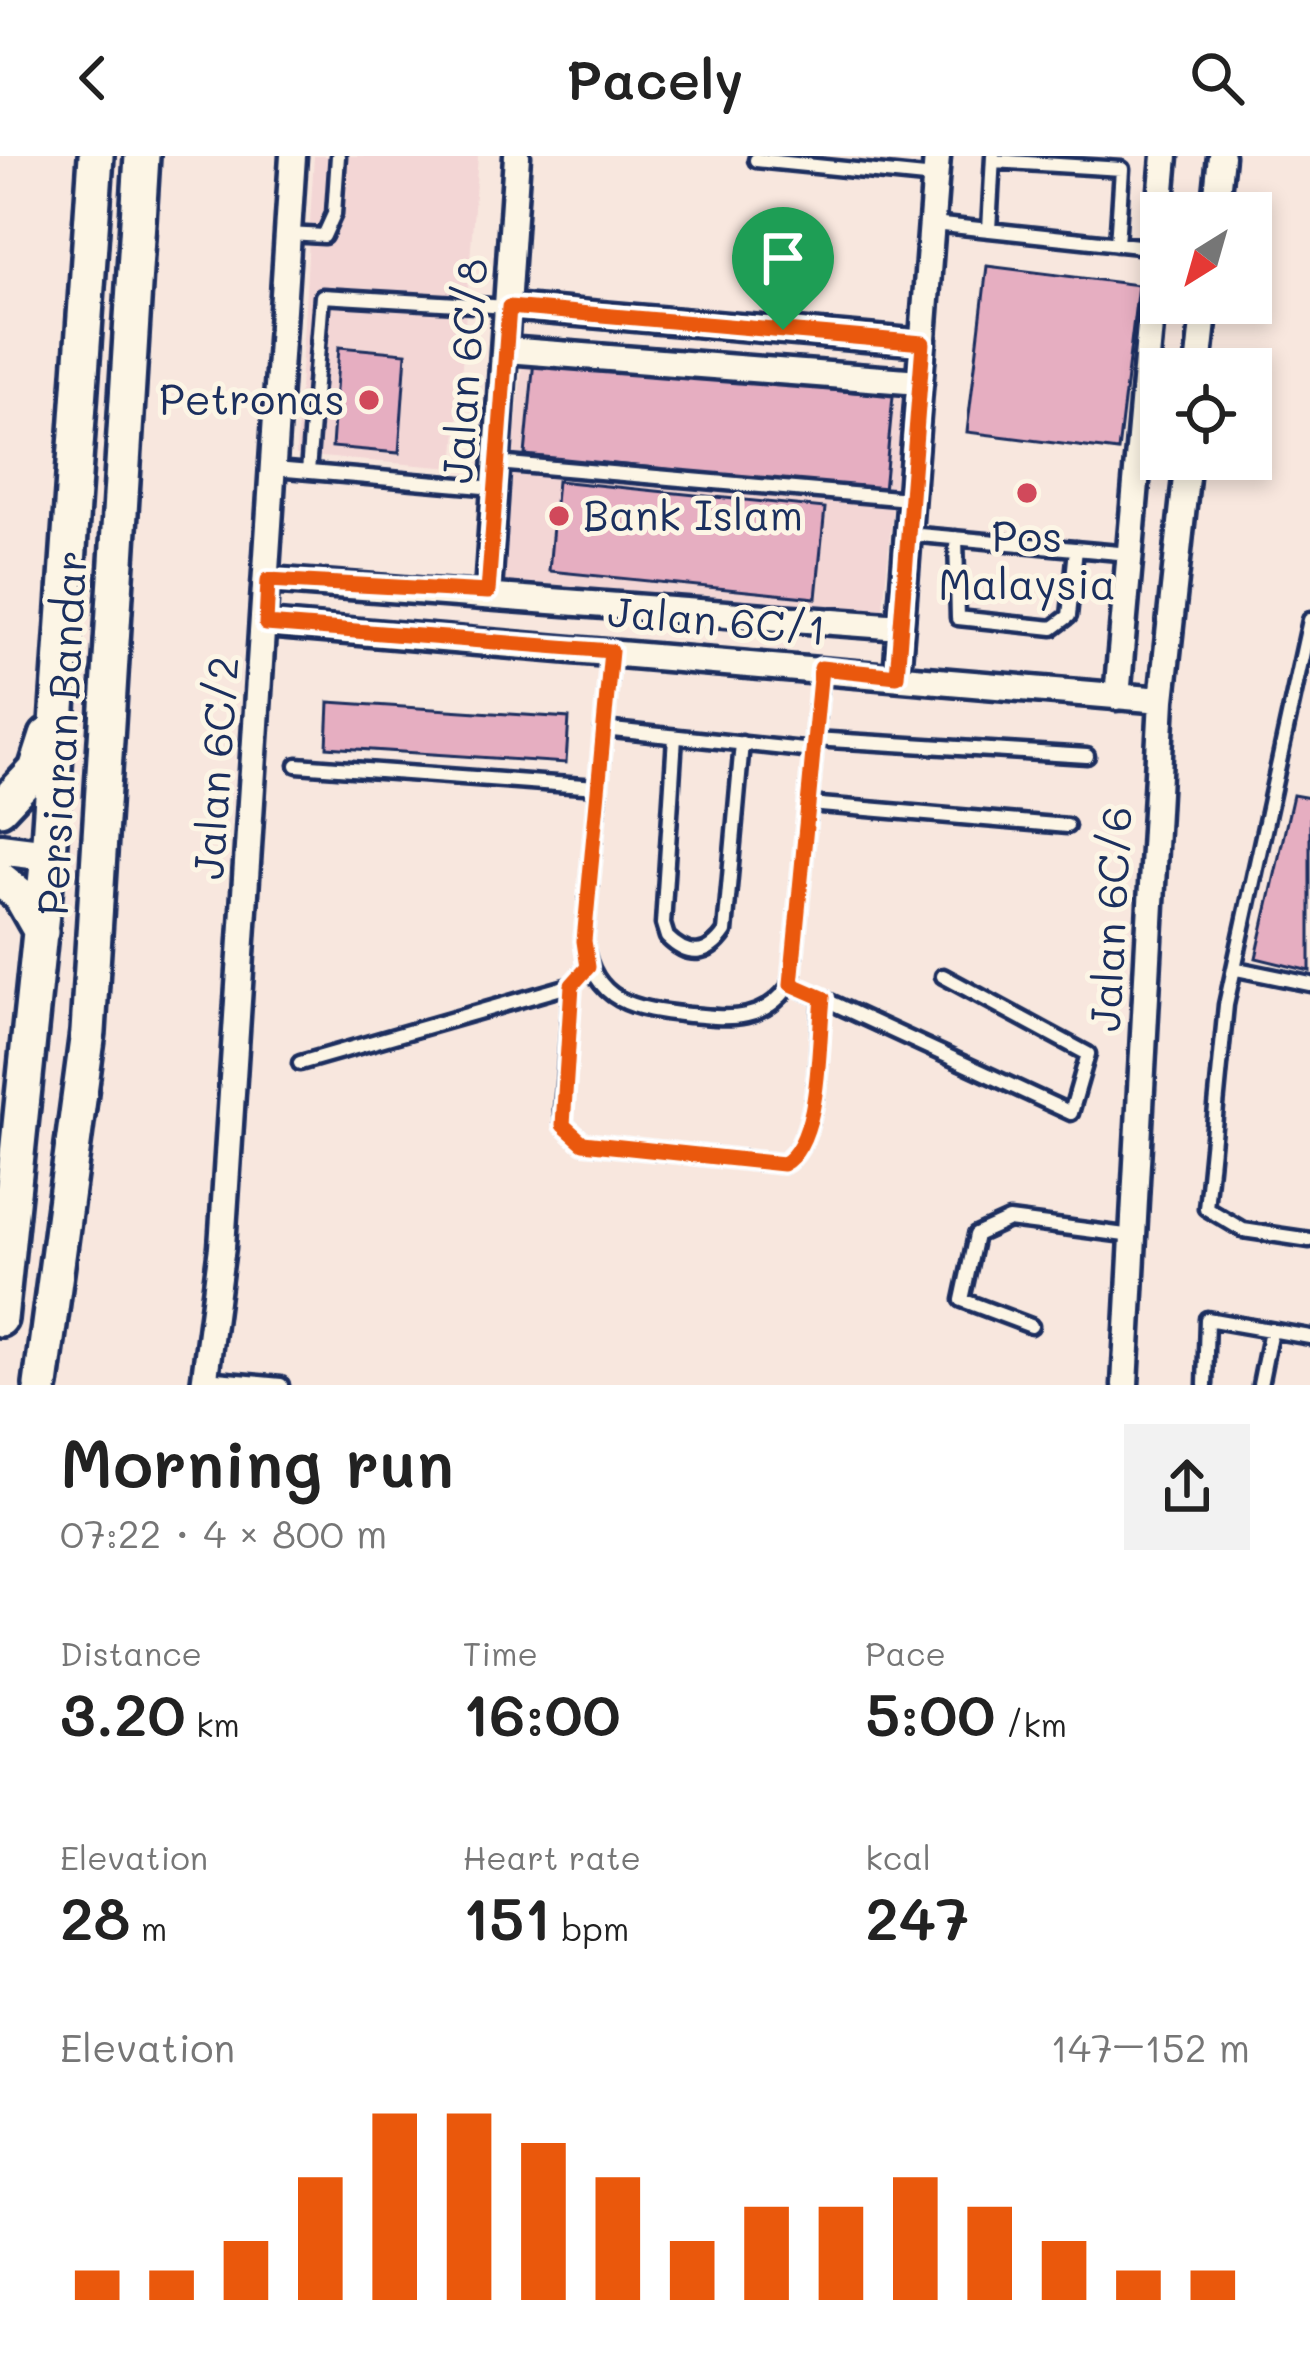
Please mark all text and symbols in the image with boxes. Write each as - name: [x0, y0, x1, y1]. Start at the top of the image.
- text: Pacely: [567, 43, 743, 114]
- icon: back: [60, 45, 126, 111]
- icon: search: [1184, 45, 1250, 111]
- north arrow: [1140, 192, 1272, 324]
- map controls: [1140, 192, 1272, 480]
- pin: [732, 207, 834, 330]
- icon: arrive: [750, 225, 816, 291]
- street label: Jalan 6C/8: [428, 257, 499, 485]
- button: locate: [1140, 348, 1272, 480]
- place label: Petronas: [159, 371, 345, 426]
- marker: Petronas: [356, 387, 382, 413]
- marker: Pos Malaysia: [1014, 480, 1040, 506]
- place label: Bank Islam: [583, 487, 803, 542]
- marker: Bank Islam: [546, 503, 572, 529]
- place label: Pos Malaysia: [938, 508, 1116, 611]
- street label: Persiaran Bandar: [23, 549, 98, 917]
- street label: Jalan 6C/1: [606, 583, 829, 656]
- street label: Jalan 6C/2: [179, 655, 250, 881]
- street label: Jalan 6C/6: [1076, 805, 1143, 1033]
- text: Morning run: [60, 1419, 454, 1505]
- button: share: [1124, 1424, 1250, 1550]
- text: 07:22 · 4 × 800 m: [60, 1507, 387, 1558]
- text: Distance: [60, 1631, 202, 1674]
- text: Time: [463, 1631, 538, 1674]
- text: Pace: [865, 1631, 946, 1674]
- text: 3.20: [60, 1674, 185, 1752]
- text: 16:00: [463, 1674, 621, 1752]
- text: 5:00: [865, 1674, 995, 1752]
- text: km: [185, 1702, 240, 1745]
- text: /km: [995, 1702, 1067, 1745]
- text: Elevation: [60, 1835, 208, 1878]
- text: Heart rate: [463, 1835, 641, 1878]
- text: kcal: [865, 1835, 931, 1878]
- text: 28: [60, 1878, 130, 1956]
- text: 151: [463, 1878, 551, 1956]
- text: 247: [865, 1878, 969, 1956]
- text: m: [130, 1906, 167, 1949]
- text: bpm: [551, 1906, 629, 1949]
- text: Elevation: [60, 2021, 235, 2072]
- text: 147–152 m: [1051, 2021, 1250, 2072]

